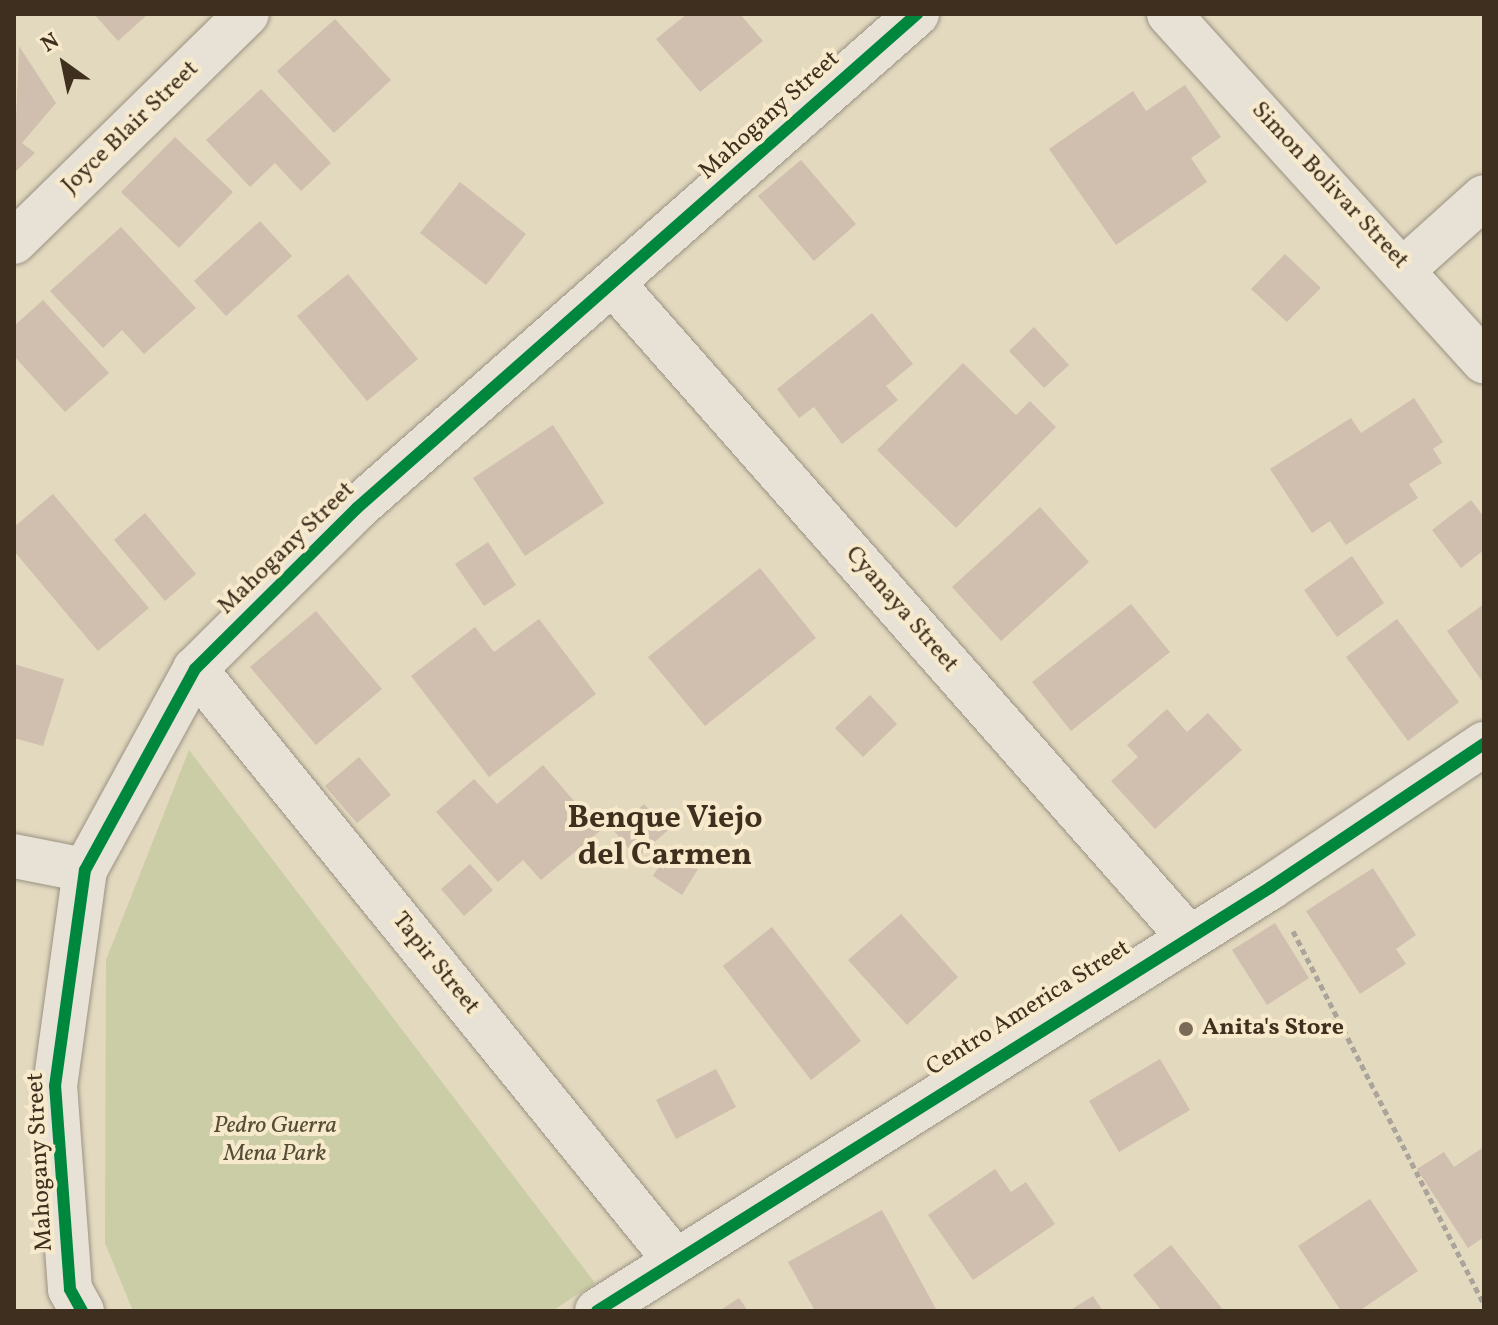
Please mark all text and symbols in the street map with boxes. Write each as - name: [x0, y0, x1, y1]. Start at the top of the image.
- north arrow: [24, 24, 104, 104]
- text: N: [36, 26, 66, 61]
- street label: Mahogany Street: [694, 45, 846, 187]
- street label: Joyce Blair Street: [57, 55, 205, 201]
- street label: Simon Bolivar Street: [1244, 97, 1414, 275]
- street label: Mahogany Street: [212, 476, 362, 622]
- street label: Cyanaya Street: [838, 541, 964, 679]
- district label: Benque Viejo del Carmen: [567, 801, 763, 876]
- street label: Tapir Street: [385, 907, 485, 1021]
- street label: Centro America Street: [922, 935, 1136, 1083]
- place label: Anita's Store: [1202, 1015, 1344, 1043]
- marker: Anita's Store: [1177, 1020, 1195, 1038]
- street label: Mahogany Street: [22, 1072, 60, 1252]
- park label: Pedro Guerra Mena Park: [213, 1113, 337, 1169]

